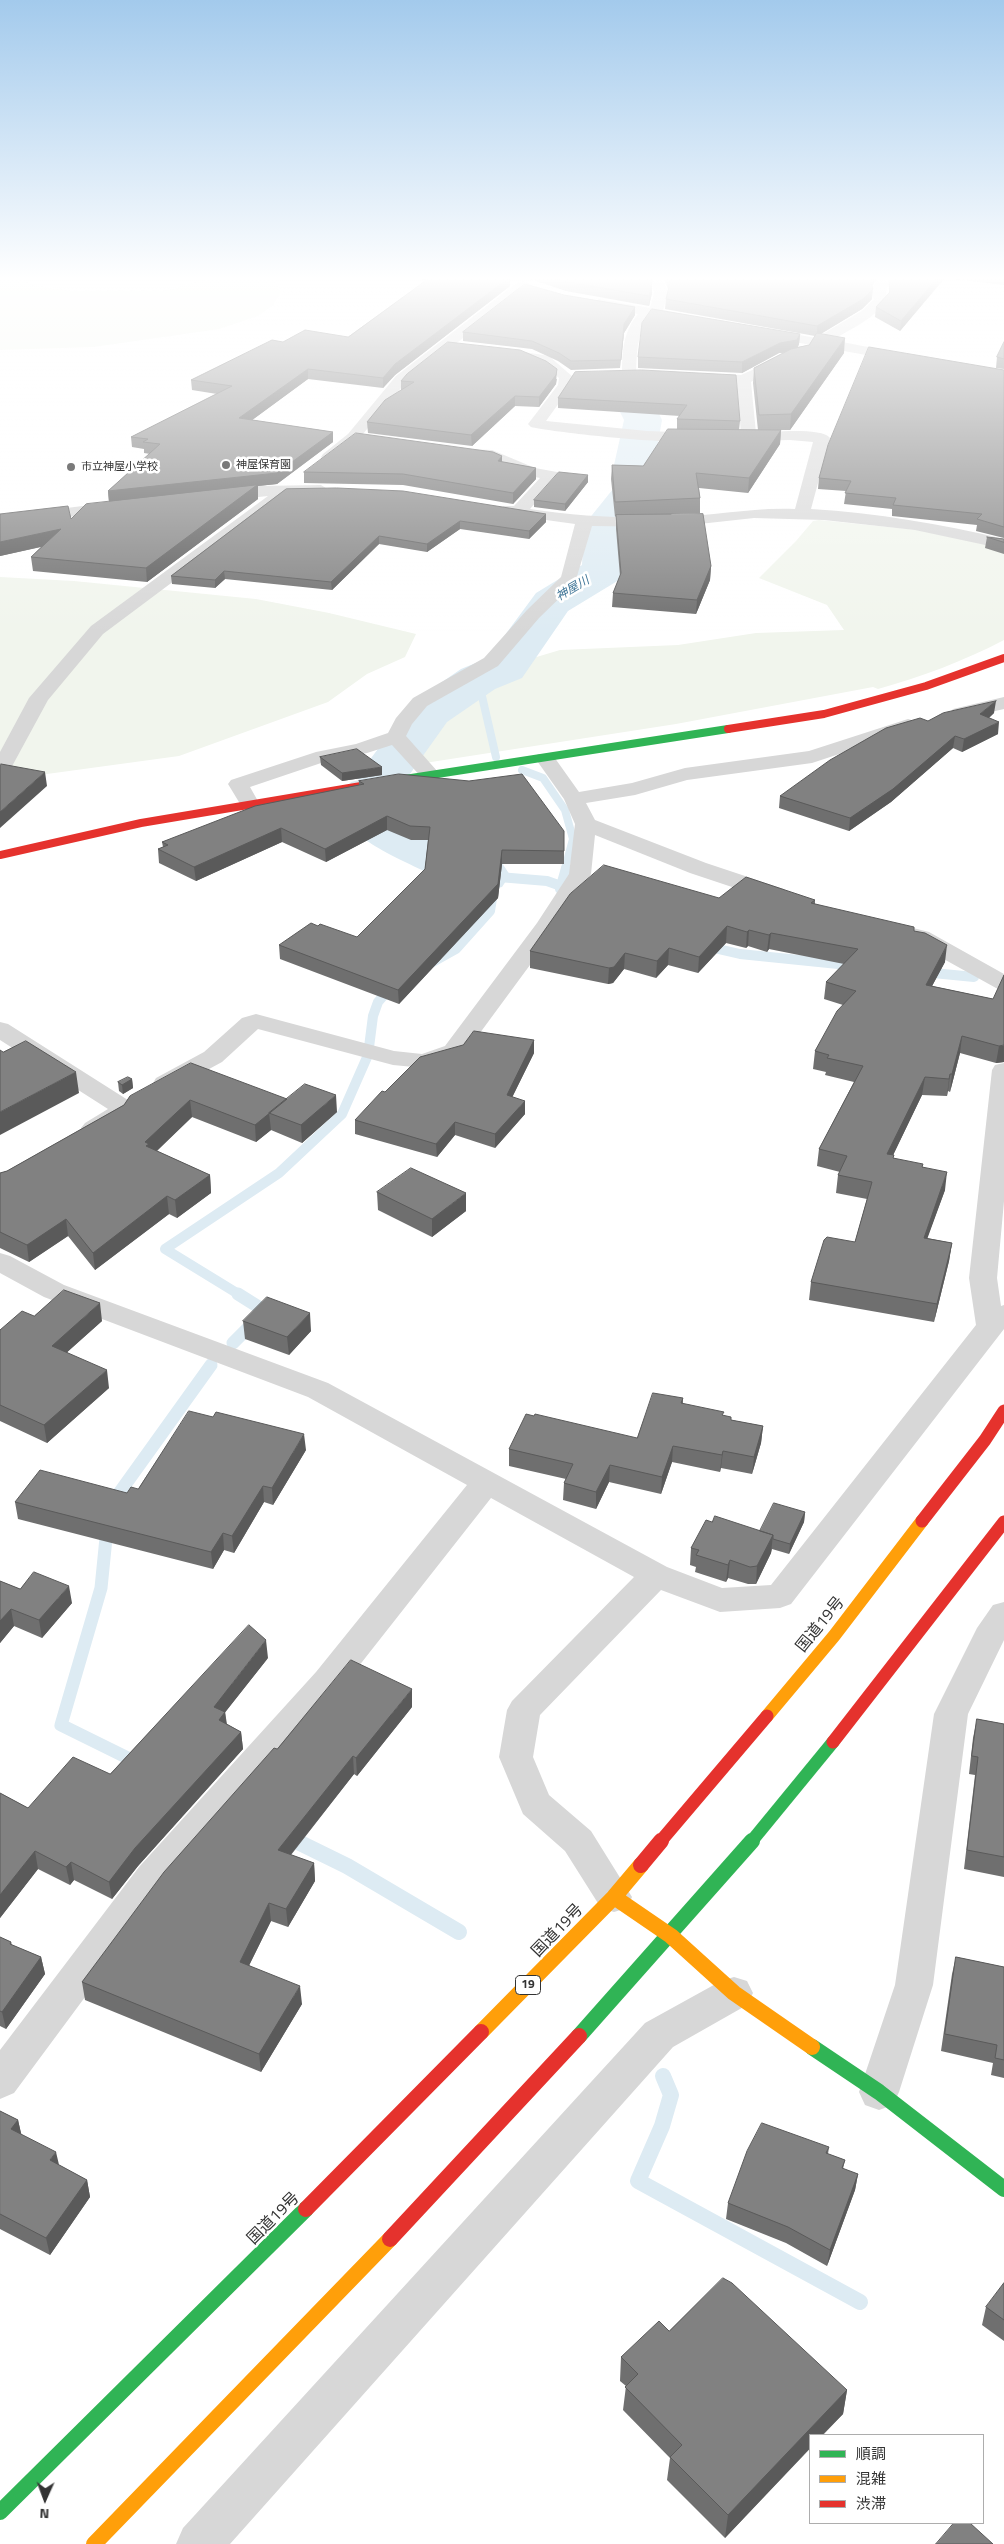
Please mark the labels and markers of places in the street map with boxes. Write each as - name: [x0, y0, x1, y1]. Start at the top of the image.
- place label: 神屋保育園: [236, 458, 291, 472]
- marker: 神屋保育園: [220, 459, 232, 471]
- place label: 市立神屋小学校: [81, 460, 158, 474]
- marker: 市立神屋小学校: [65, 461, 77, 473]

